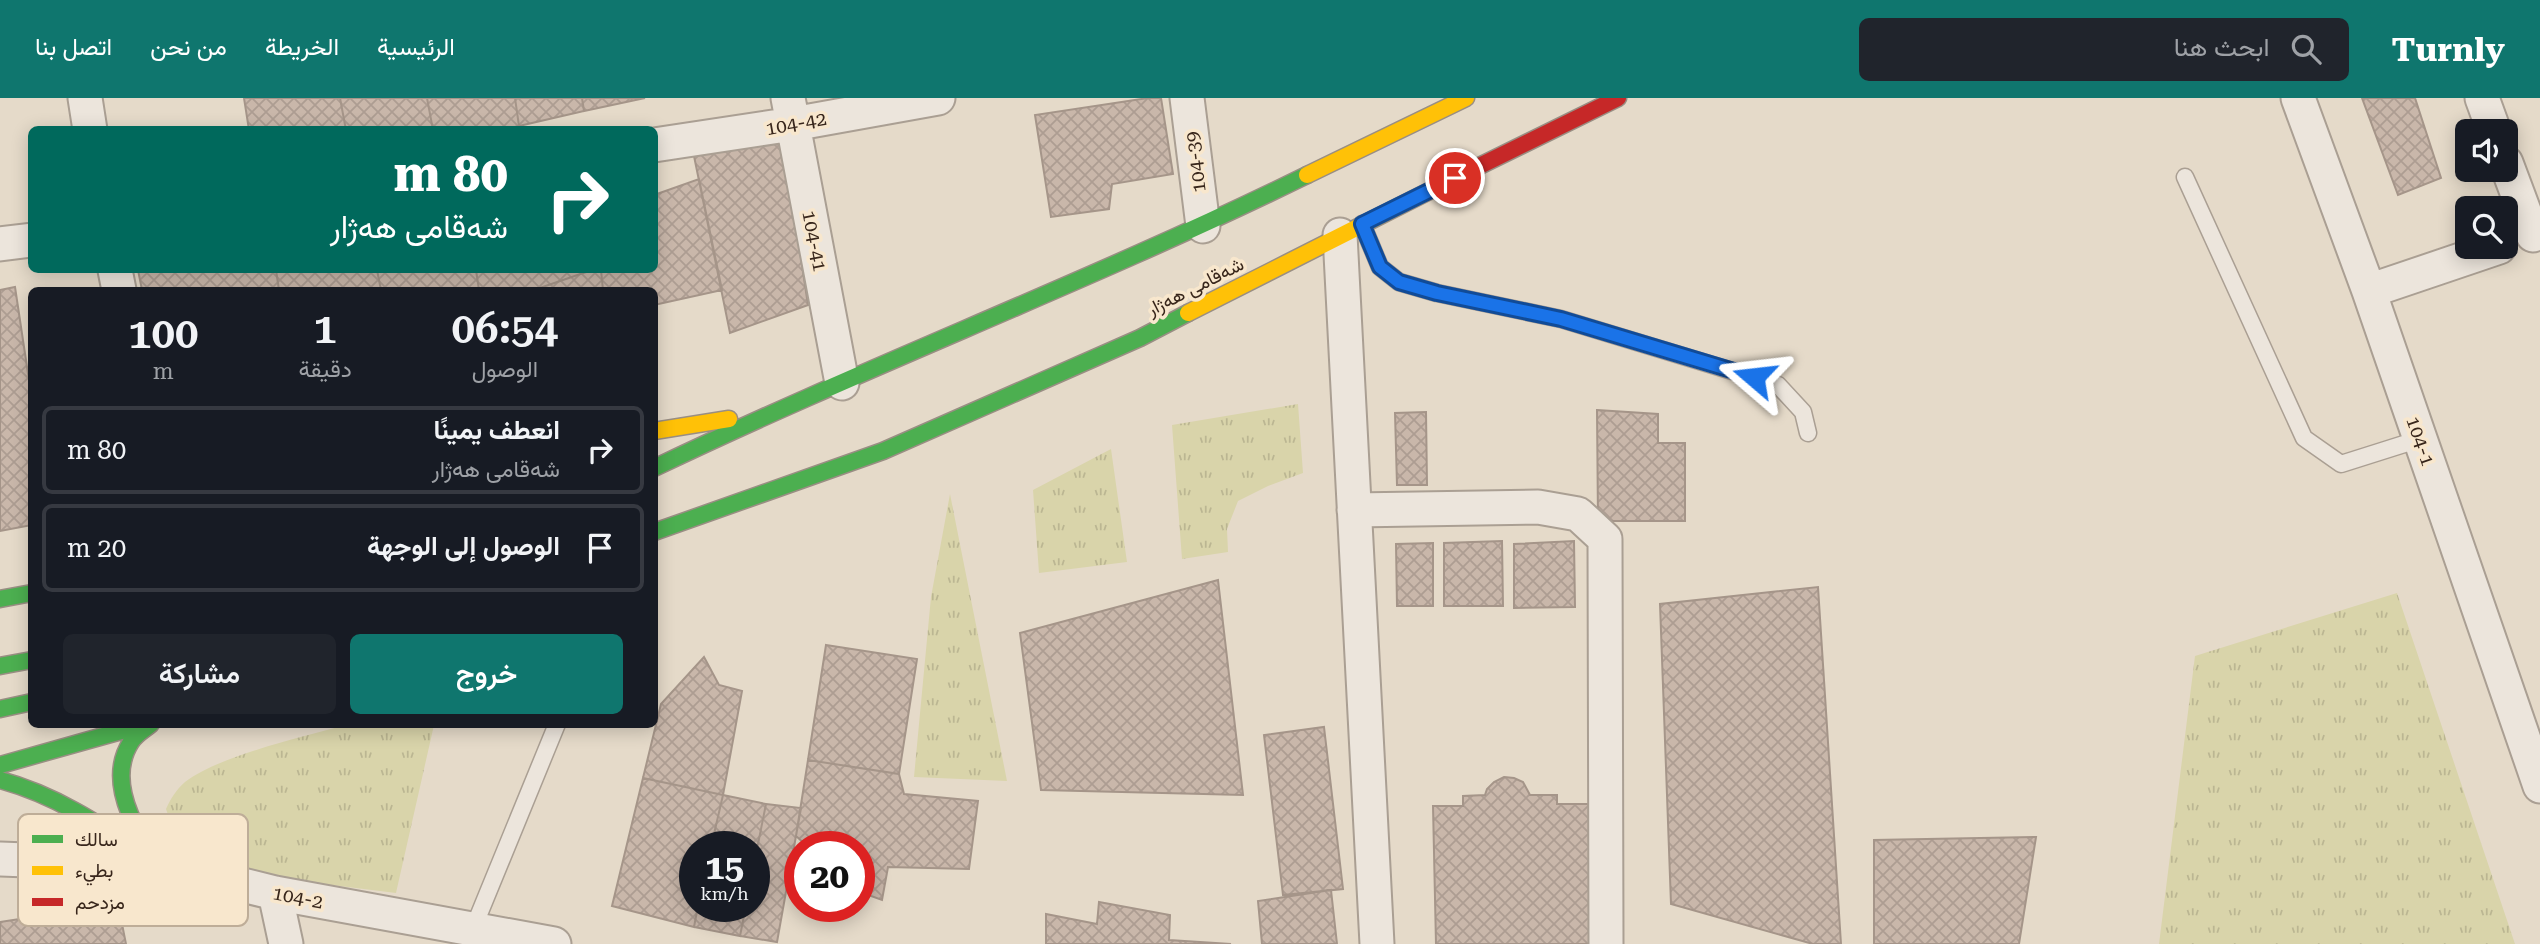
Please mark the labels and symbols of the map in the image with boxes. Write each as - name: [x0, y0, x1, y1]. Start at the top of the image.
- street label: 104-42: [764, 107, 828, 140]
- street label: 104-39: [1180, 130, 1211, 194]
- pin: [1425, 148, 1485, 208]
- street label: 104-41: [797, 209, 832, 274]
- street label: شەقامی هەژار: [1142, 252, 1248, 321]
- position arrow: [1717, 340, 1791, 414]
- street label: 104-1: [2401, 413, 2440, 469]
- legend: [18, 814, 248, 926]
- text: سالك: [75, 828, 118, 851]
- speed limit sign: 20: [784, 831, 875, 922]
- text: بطيء: [75, 859, 113, 886]
- street label: 104-2: [271, 881, 325, 914]
- text: مزدحم: [75, 891, 125, 915]

